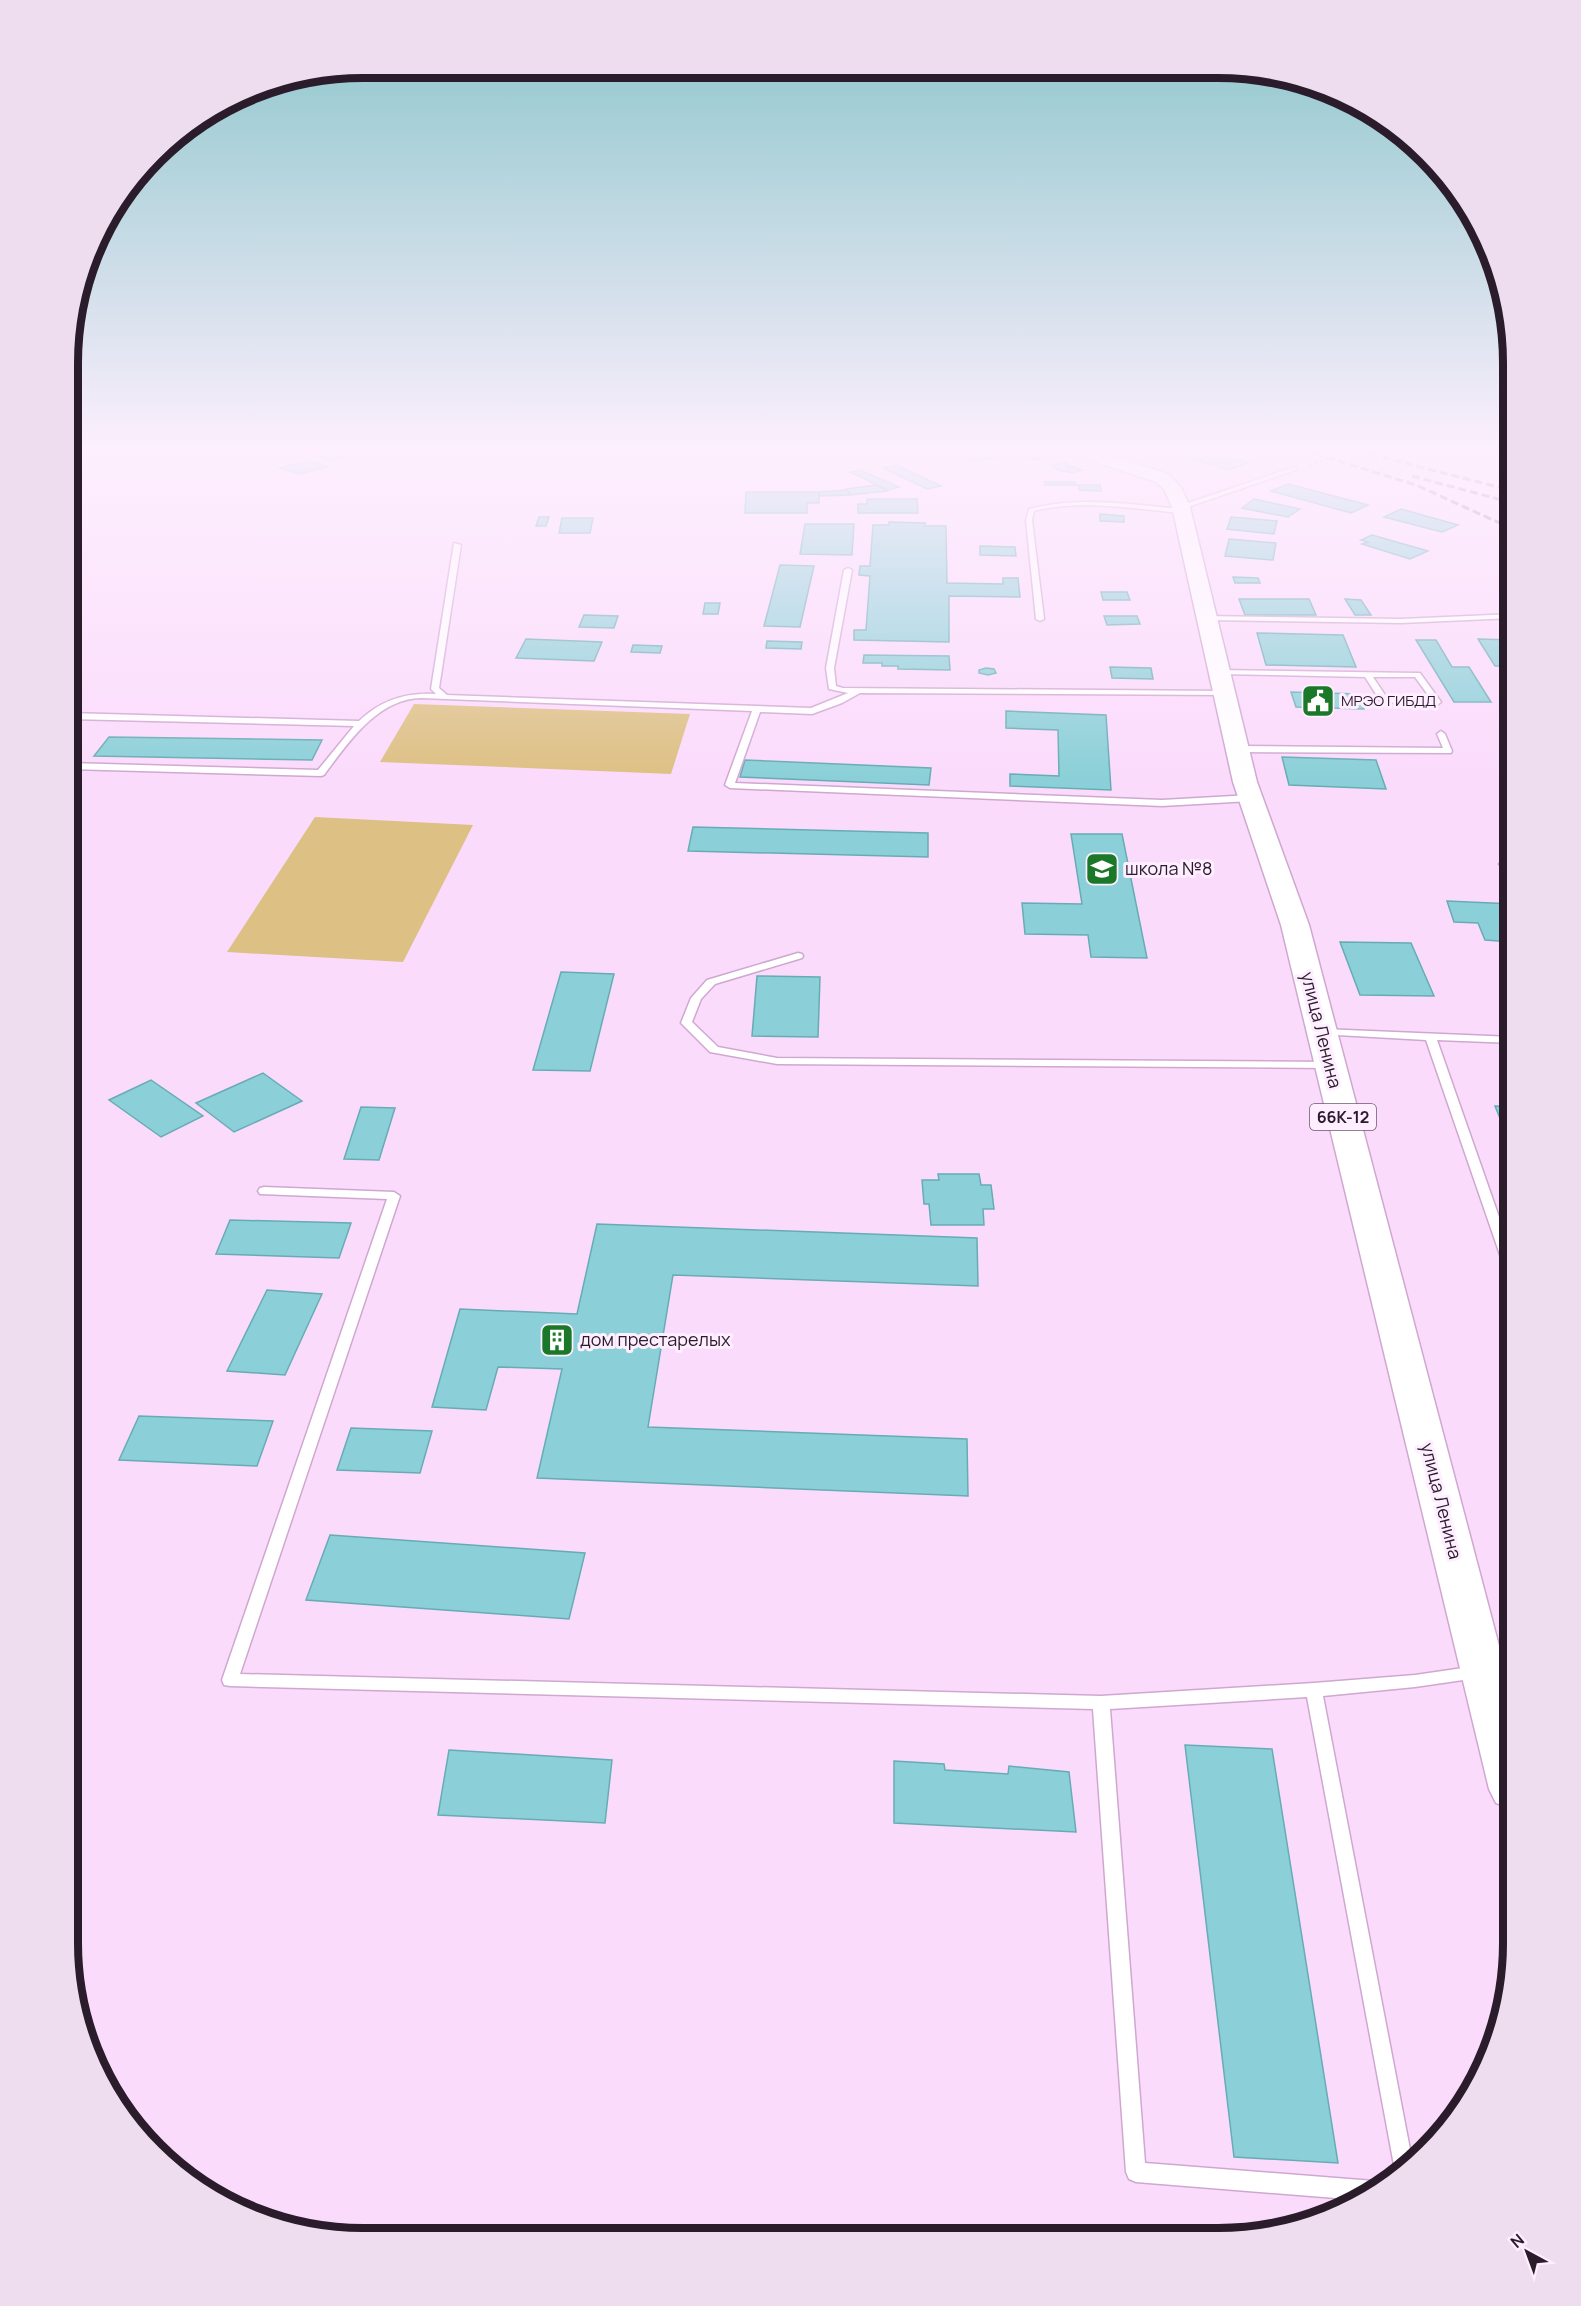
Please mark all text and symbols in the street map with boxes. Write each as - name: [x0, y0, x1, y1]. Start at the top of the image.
- public building icon: МРЭО ГИБДД: [1300, 683, 1336, 719]
- place label: МРЭО ГИБДД: [1341, 690, 1436, 711]
- school or university icon: школа №8: [1084, 851, 1120, 887]
- place label: школа №8: [1125, 856, 1212, 880]
- street label: улица Ленина: [1296, 969, 1348, 1090]
- road number: 66К-12: [1310, 1104, 1376, 1130]
- building icon: дом престарелых: [539, 1322, 575, 1358]
- place label: дом престарелых: [580, 1327, 731, 1351]
- street label: улица Ленина: [1416, 1440, 1468, 1561]
- north arrow: [1497, 2222, 1557, 2282]
- text: N: [1506, 2229, 1529, 2253]

